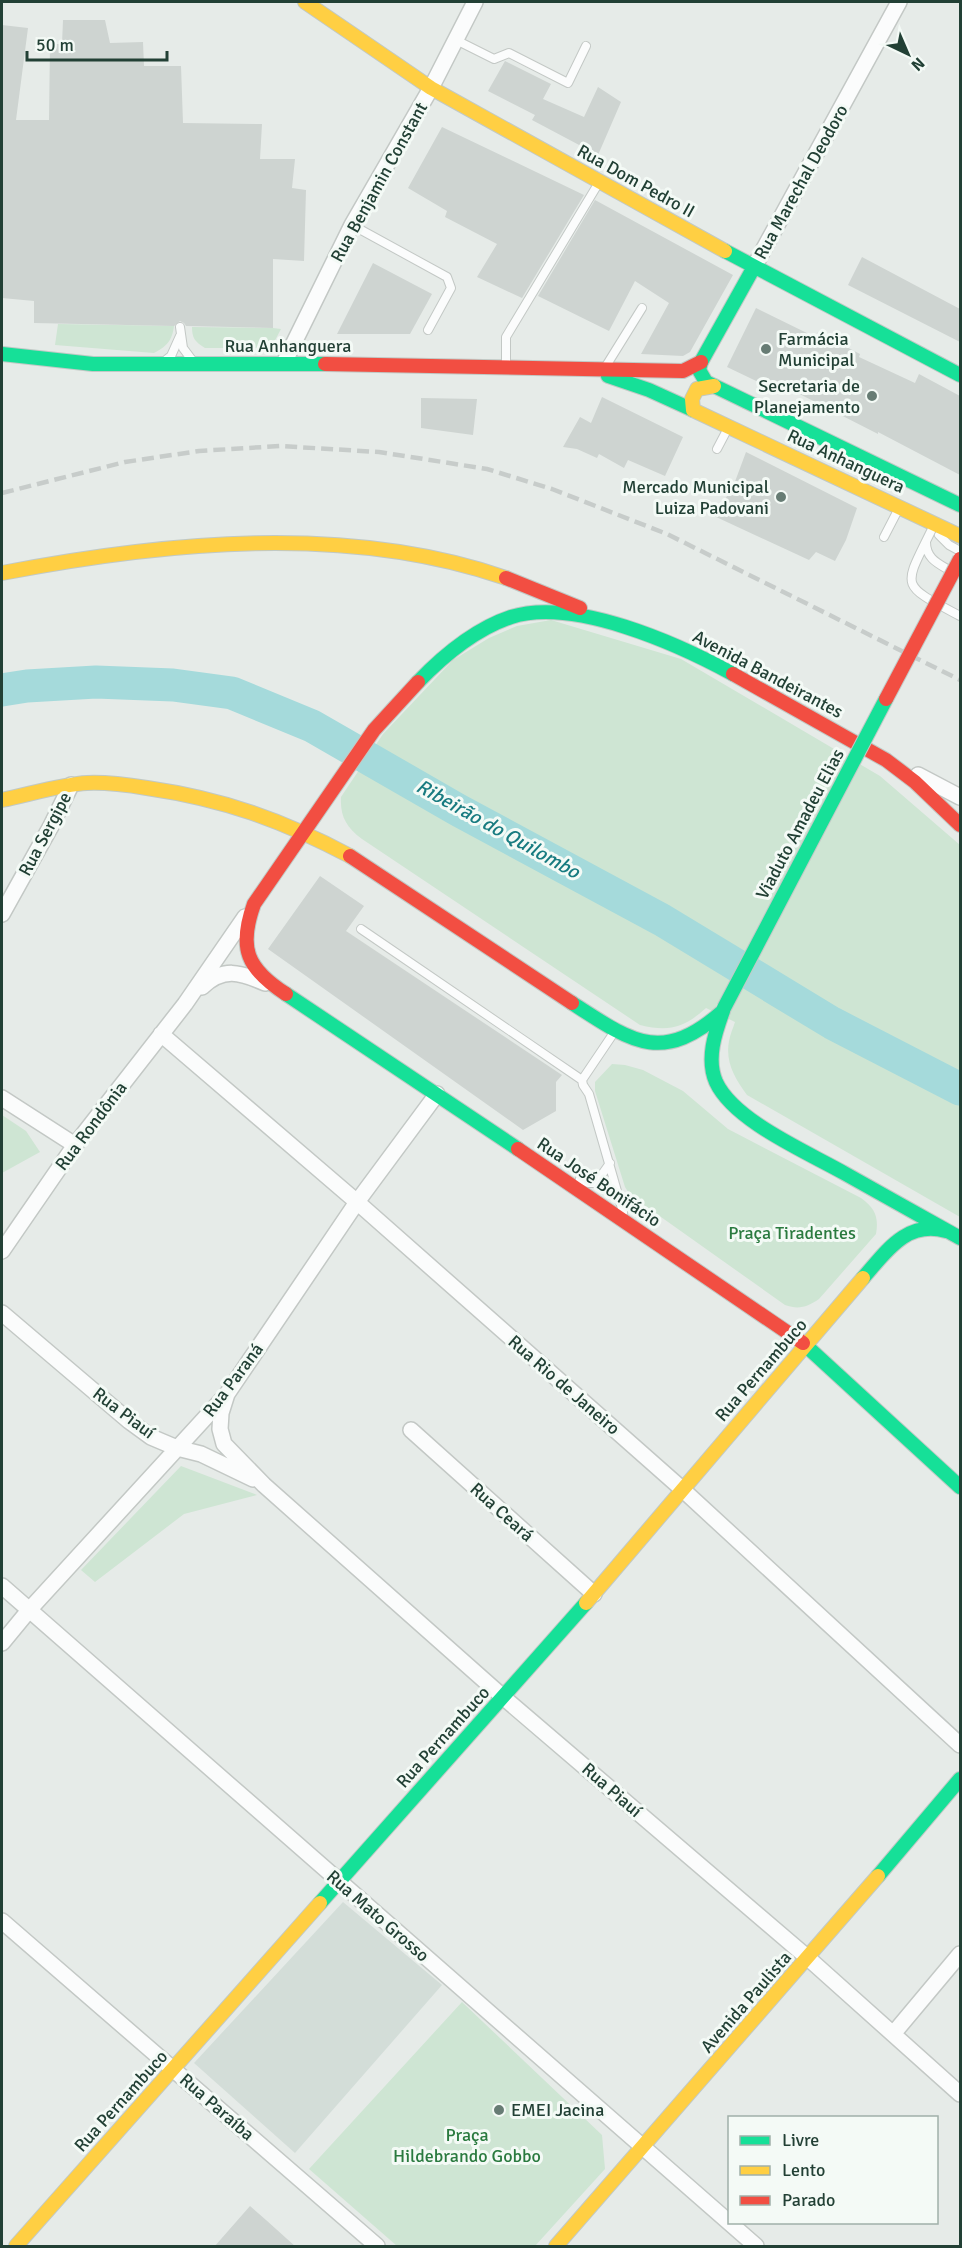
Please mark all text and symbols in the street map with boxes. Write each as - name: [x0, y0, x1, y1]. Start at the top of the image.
- scale bar: [27, 24, 166, 62]
- north arrow: [878, 24, 938, 84]
- text: 50 m: [36, 34, 74, 56]
- text: N: [907, 53, 929, 75]
- street label: Rua Benjamin Constant: [326, 98, 432, 266]
- street label: Rua Marechal Deodoro: [749, 101, 853, 263]
- street label: Rua Dom Pedro II: [573, 140, 699, 222]
- place label: Farmácia Municipal: [778, 328, 855, 371]
- street label: Rua Anhanguera: [225, 335, 351, 357]
- marker: Farmácia Municipal: [759, 342, 773, 356]
- place label: Secretaria de Planejamento: [754, 375, 860, 418]
- marker: Secretaria de Planejamento: [865, 389, 879, 403]
- street label: Rua Anhanguera: [784, 424, 908, 498]
- place label: Mercado Municipal Luiza Padovani: [622, 476, 769, 519]
- marker: Mercado Municipal Luiza Padovani: [774, 490, 788, 504]
- street label: Avenida Bandeirantes: [689, 625, 847, 723]
- street label: Viaduto Amadeu Elias: [751, 745, 849, 903]
- water label: Ribeirão do Quilombo: [412, 774, 586, 885]
- street label: Rua Sergipe: [14, 788, 76, 880]
- street label: Rua Rondônia: [50, 1077, 132, 1175]
- street label: Rua José Bonifácio: [533, 1132, 665, 1232]
- park label: Praça Tiradentes: [728, 1222, 856, 1244]
- street label: Rua Pernambuco: [710, 1314, 812, 1426]
- street label: Rua Rio de Janeiro: [504, 1330, 624, 1440]
- street label: Rua Paraná: [198, 1339, 268, 1421]
- street label: Rua Piauí: [89, 1382, 160, 1444]
- street label: Rua Ceará: [466, 1478, 538, 1546]
- street label: Rua Pernambuco: [392, 1682, 494, 1792]
- street label: Rua Piauí: [578, 1758, 647, 1822]
- street label: Rua Mato Grosso: [322, 1866, 434, 1966]
- street label: Avenida Paulista: [696, 1947, 796, 2057]
- street label: Rua Pernambuco: [70, 2046, 172, 2156]
- street label: Rua Paraíba: [175, 2069, 259, 2145]
- place label: EMEI Jacina: [511, 2099, 604, 2121]
- marker: EMEI Jacina: [492, 2103, 506, 2117]
- legend: [728, 2116, 938, 2224]
- park label: Praça Hildebrando Gobbo: [393, 2124, 541, 2167]
- text: Livre: [782, 2129, 819, 2151]
- text: Lento: [782, 2159, 825, 2181]
- text: Parado: [782, 2189, 835, 2211]

